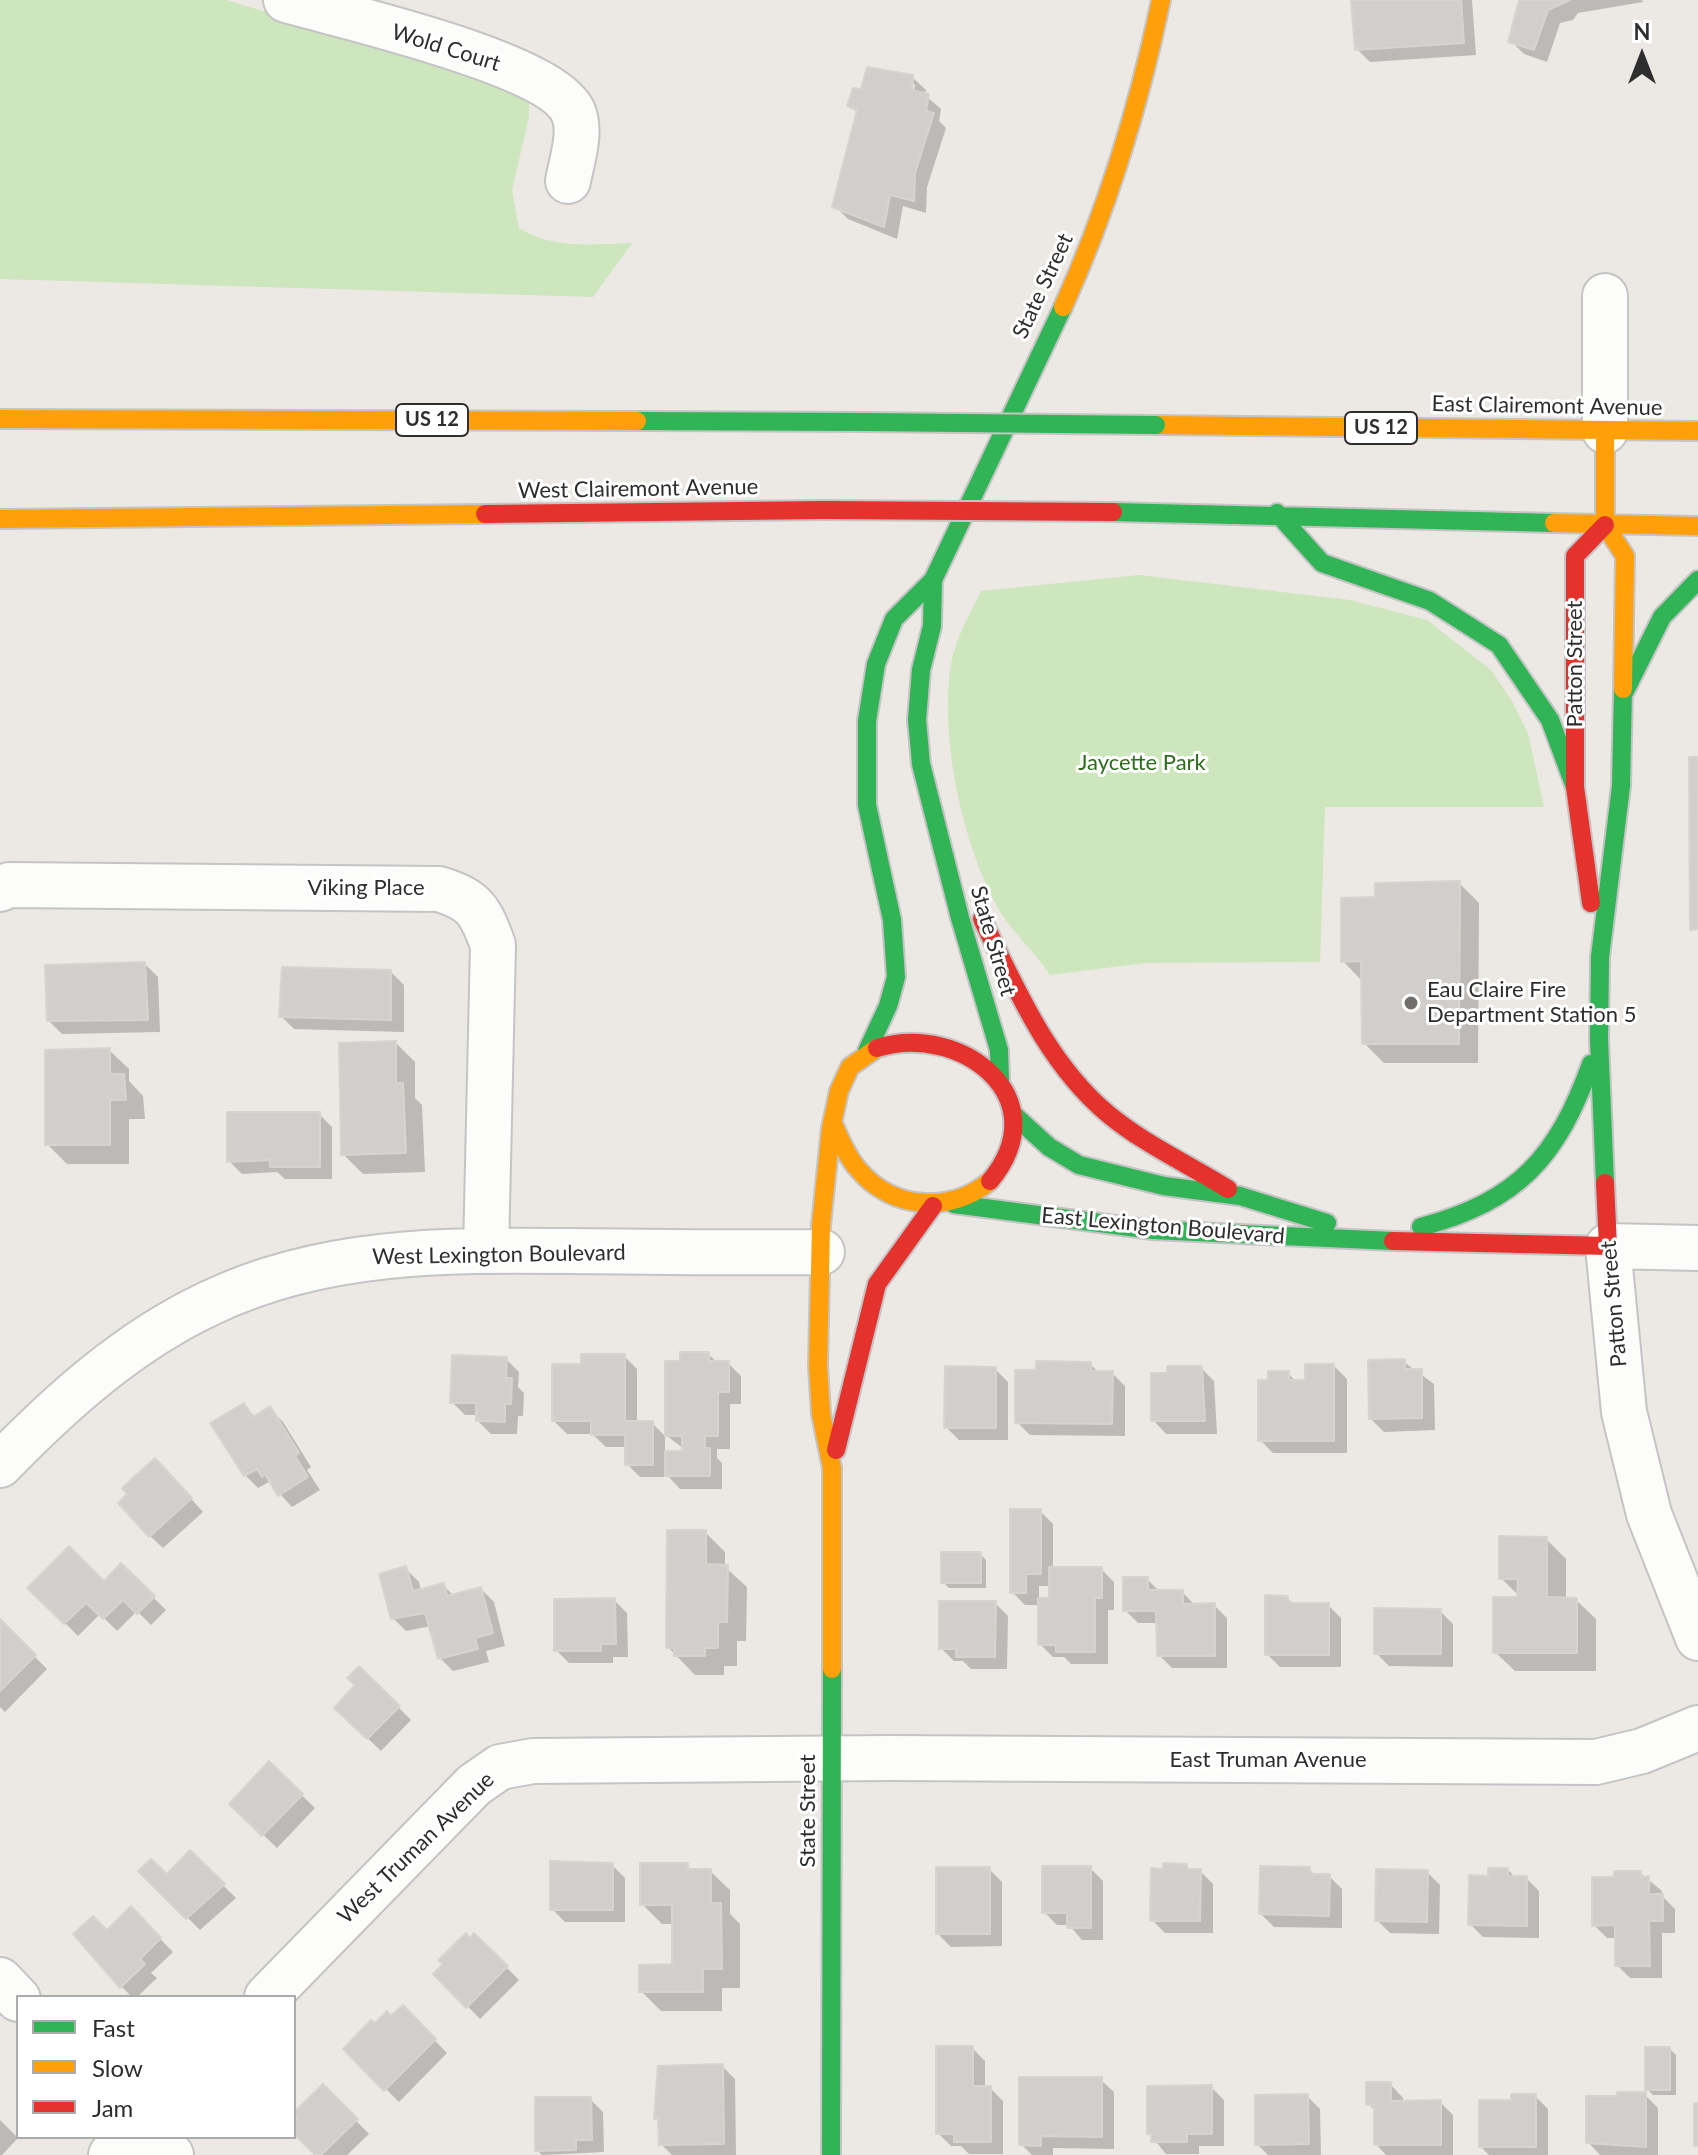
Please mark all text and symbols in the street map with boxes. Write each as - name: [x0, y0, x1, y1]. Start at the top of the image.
- north arrow: [1602, 16, 1682, 96]
- text: N: [1634, 18, 1650, 45]
- street label: Wold Court: [388, 19, 504, 77]
- street label: State Street: [1007, 229, 1079, 343]
- street label: East Clairemont Avenue: [1431, 391, 1663, 421]
- road number: US 12: [396, 404, 468, 436]
- road number: US 12: [1345, 412, 1417, 444]
- street label: West Clairemont Avenue: [518, 474, 758, 504]
- street label: Patton Street: [1562, 601, 1588, 727]
- park label: Jaycette Park: [1078, 750, 1206, 776]
- street label: Viking Place: [307, 875, 425, 901]
- street label: State Street: [965, 883, 1021, 999]
- place label: Eau Claire Fire Department Station 5: [1427, 977, 1637, 1028]
- marker: Eau Claire Fire Department Station 5: [1402, 994, 1420, 1012]
- street label: East Lexington Boulevard: [1040, 1202, 1286, 1250]
- street label: West Lexington Boulevard: [372, 1240, 626, 1270]
- street label: Patton Street: [1595, 1240, 1633, 1368]
- street label: East Truman Avenue: [1169, 1747, 1367, 1773]
- street label: State Street: [795, 1754, 821, 1868]
- street label: West Truman Avenue: [332, 1767, 500, 1929]
- legend: [16, 1995, 296, 2139]
- text: Fast: [92, 2013, 135, 2042]
- text: Slow: [92, 2053, 143, 2082]
- text: Jam: [92, 2093, 133, 2122]

